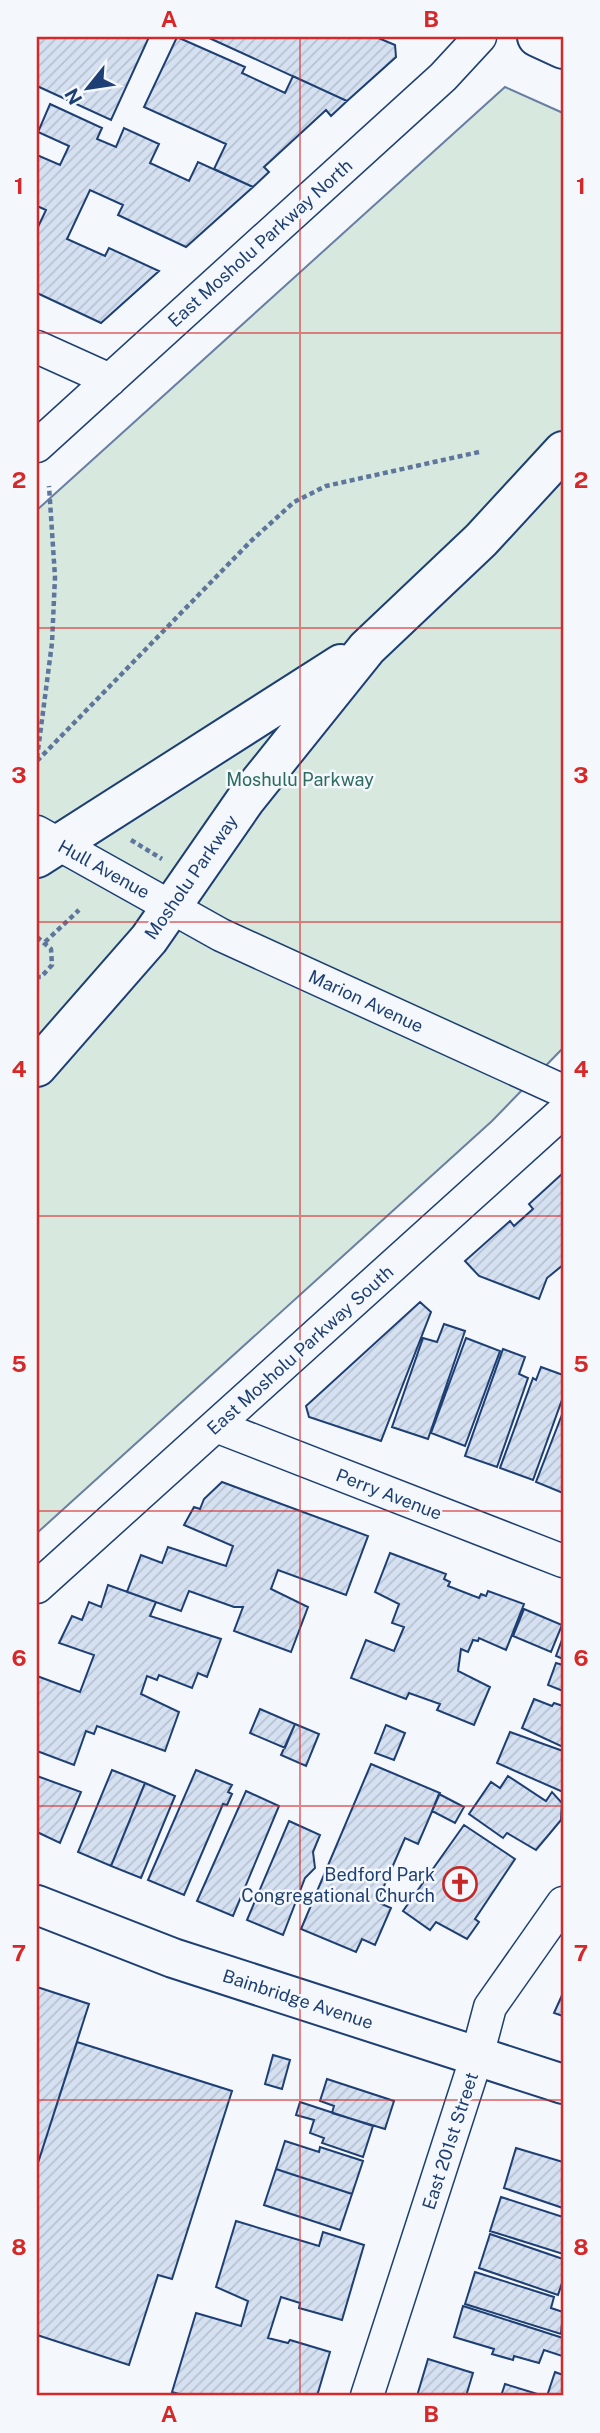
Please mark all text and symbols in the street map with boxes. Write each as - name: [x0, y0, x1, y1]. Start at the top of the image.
- text: A: [161, 5, 178, 32]
- text: B: [423, 5, 439, 32]
- north arrow: [52, 52, 122, 122]
- text: N: [60, 85, 87, 108]
- street label: East Mosholu Parkway North: [164, 155, 356, 331]
- text: 1: [14, 172, 24, 199]
- text: 1: [576, 172, 586, 199]
- text: 2: [12, 466, 26, 493]
- text: 2: [574, 466, 588, 493]
- text: 3: [11, 761, 27, 788]
- text: 3: [573, 761, 589, 788]
- park label: Moshulu Parkway: [226, 769, 374, 790]
- street label: Mosholu Parkway: [140, 810, 242, 943]
- street label: Hull Avenue: [55, 835, 153, 903]
- street label: Marion Avenue: [305, 965, 427, 1037]
- text: 4: [11, 1055, 27, 1082]
- text: 4: [573, 1055, 589, 1082]
- street label: East Mosholu Parkway South: [203, 1261, 397, 1439]
- text: 5: [11, 1350, 27, 1377]
- text: 5: [573, 1350, 589, 1377]
- street label: Perry Avenue: [333, 1464, 445, 1524]
- text: 6: [11, 1644, 27, 1671]
- text: 6: [573, 1644, 589, 1671]
- place label: Bedford Park Congregational Church: [241, 1864, 435, 1906]
- church icon: Bedford Park Congregational Church: [441, 1865, 479, 1903]
- text: 7: [12, 1939, 26, 1966]
- text: 7: [574, 1939, 588, 1966]
- street label: Bainbridge Avenue: [220, 1965, 376, 2033]
- street label: East 201st Street: [418, 2070, 482, 2212]
- text: 8: [11, 2233, 27, 2260]
- text: 8: [573, 2233, 589, 2260]
- text: A: [161, 2400, 178, 2427]
- text: B: [423, 2400, 439, 2427]

